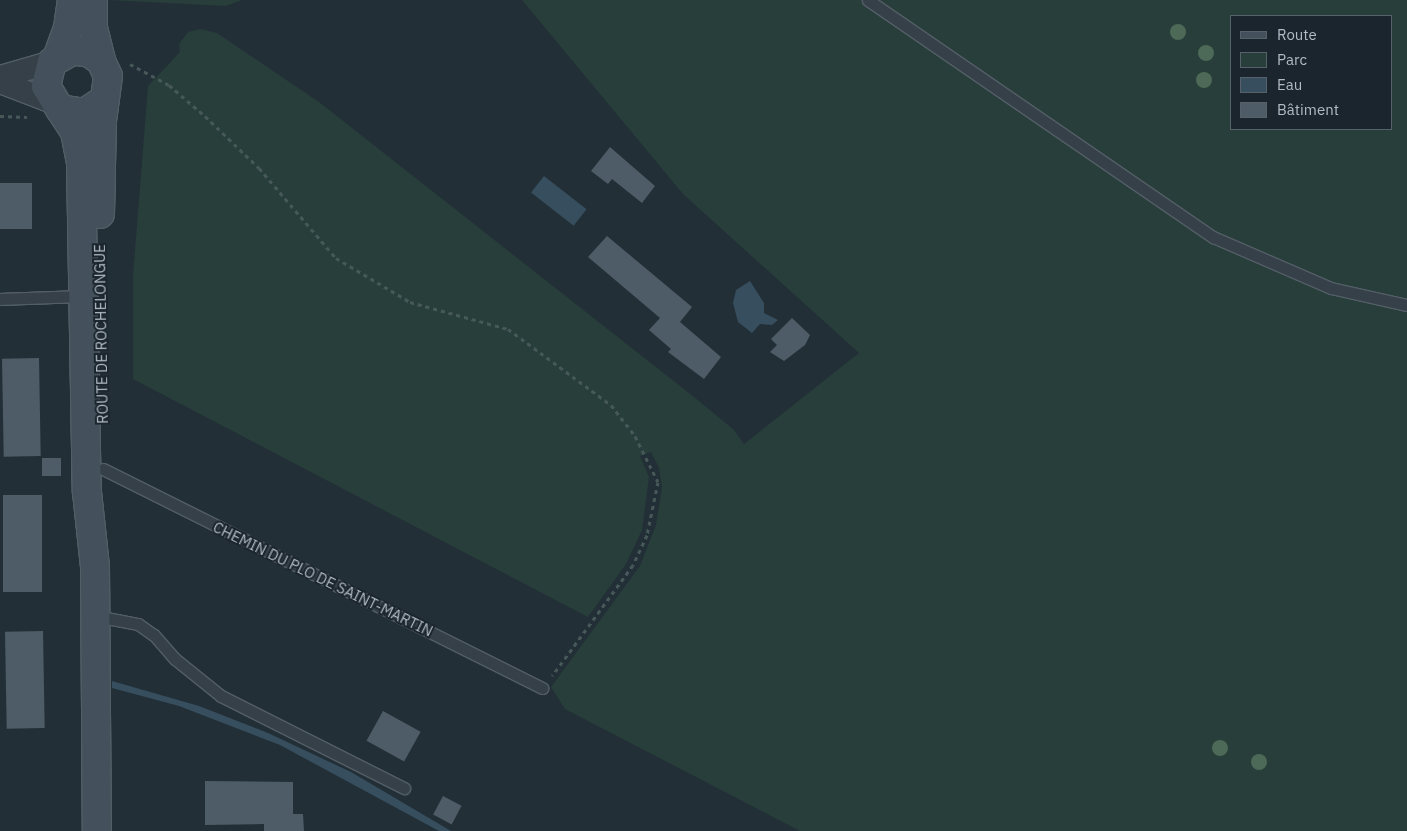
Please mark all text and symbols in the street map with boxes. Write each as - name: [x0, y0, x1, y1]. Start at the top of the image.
- legend: [1230, 15, 1392, 130]
- text: Route: [1277, 25, 1317, 44]
- text: Parc: [1277, 50, 1307, 69]
- text: Eau: [1277, 75, 1302, 94]
- text: Bâtiment: [1277, 100, 1339, 119]
- street label: ROUTE DE ROCHELONGUE: [90, 244, 112, 424]
- street label: CHEMIN DU PLO DE SAINT-MARTIN: [210, 518, 436, 640]

